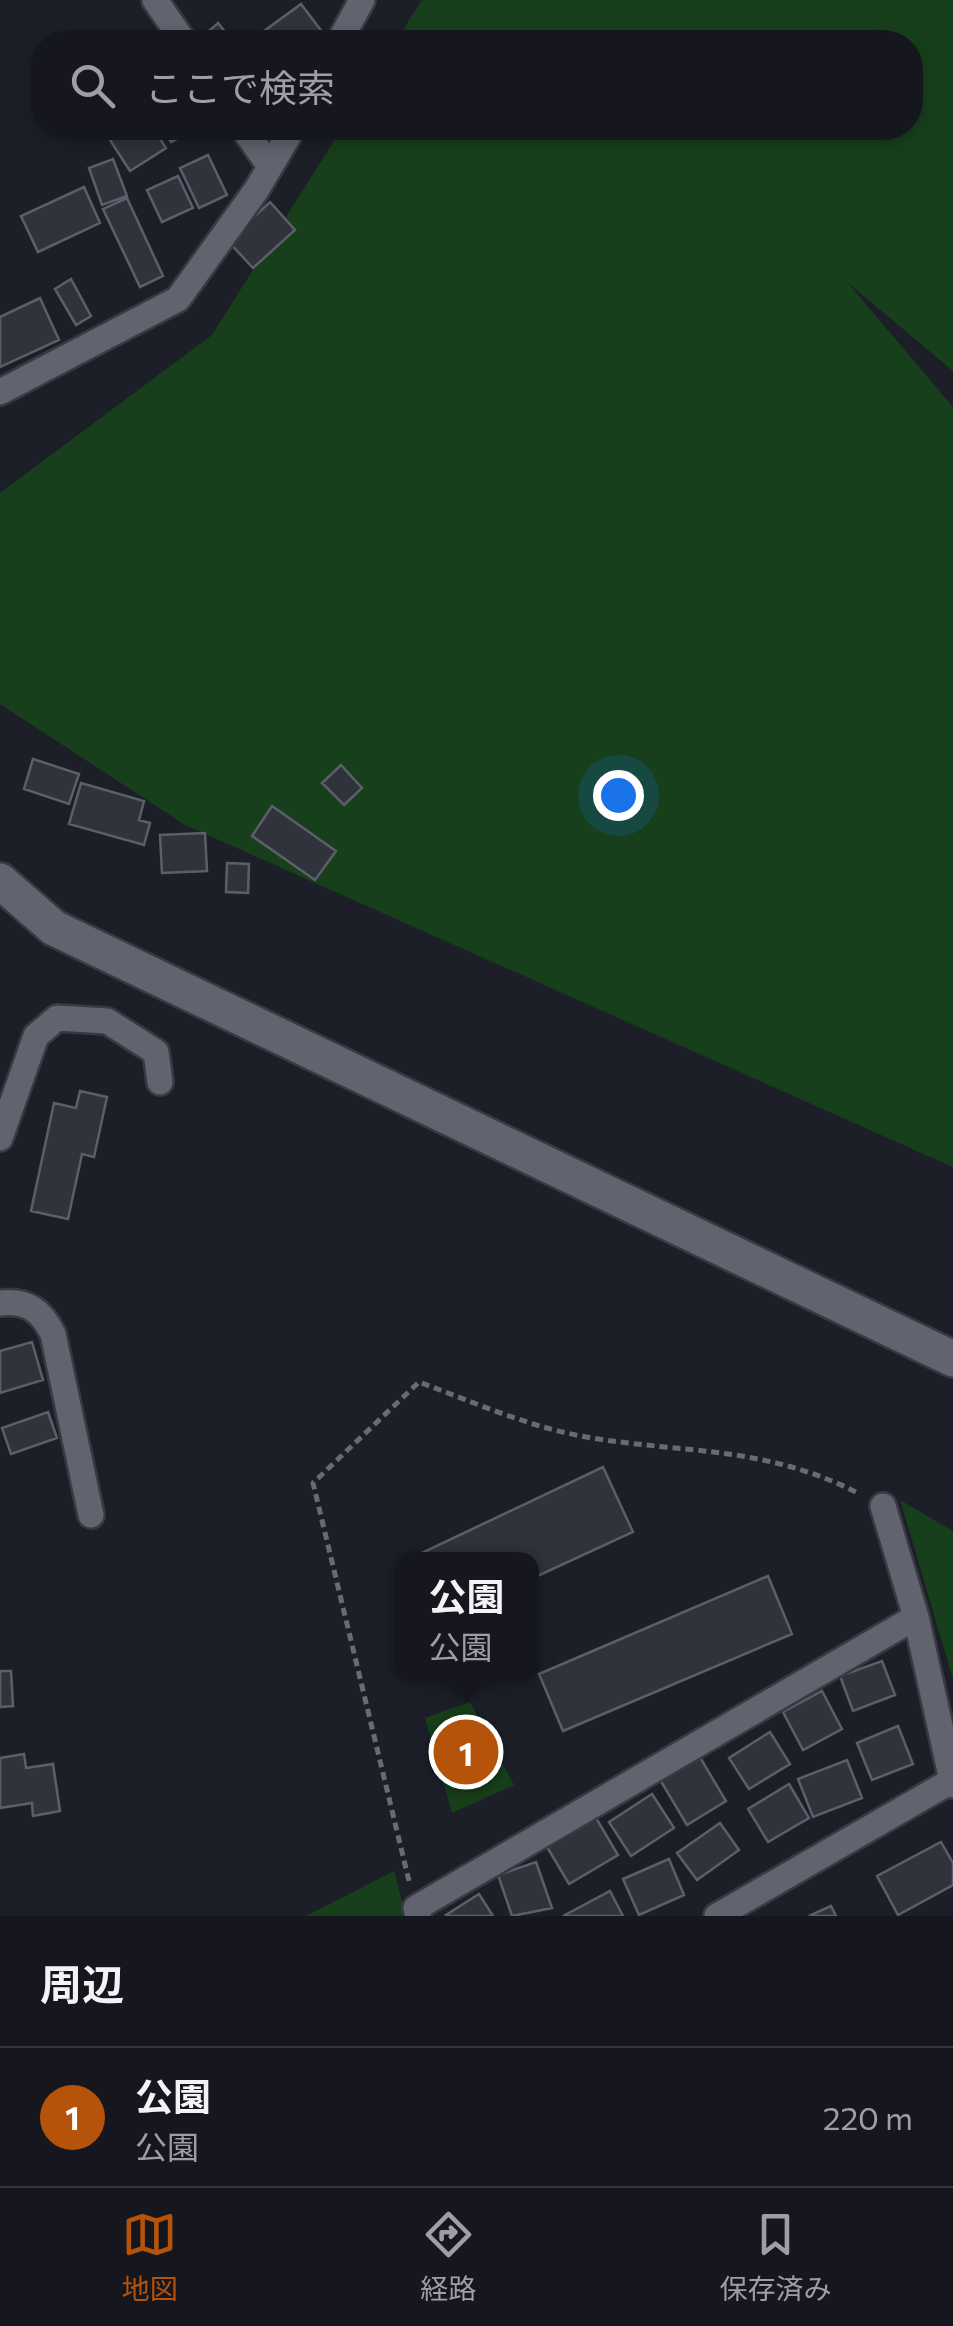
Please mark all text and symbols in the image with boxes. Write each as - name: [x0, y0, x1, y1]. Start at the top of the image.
- search box: [30, 30, 923, 140]
- icon: search: [65, 58, 120, 113]
- text: ここで検索: [145, 63, 335, 110]
- your location: [593, 770, 644, 821]
- popup: [394, 1552, 539, 1682]
- text: 公園: [428, 1572, 505, 1619]
- text: 公園: [428, 1626, 493, 1666]
- pin: 1: [434, 1714, 498, 1790]
- text: 周辺: [40, 1957, 124, 2009]
- text: 公園: [135, 2072, 211, 2119]
- text: 1: [65, 2097, 80, 2137]
- text: 220 m: [823, 2097, 913, 2137]
- text: 公園: [135, 2126, 199, 2166]
- tab: 地図: [121, 2207, 178, 2307]
- tab: 経路: [420, 2207, 477, 2307]
- tab: 保存済み: [719, 2207, 832, 2307]

